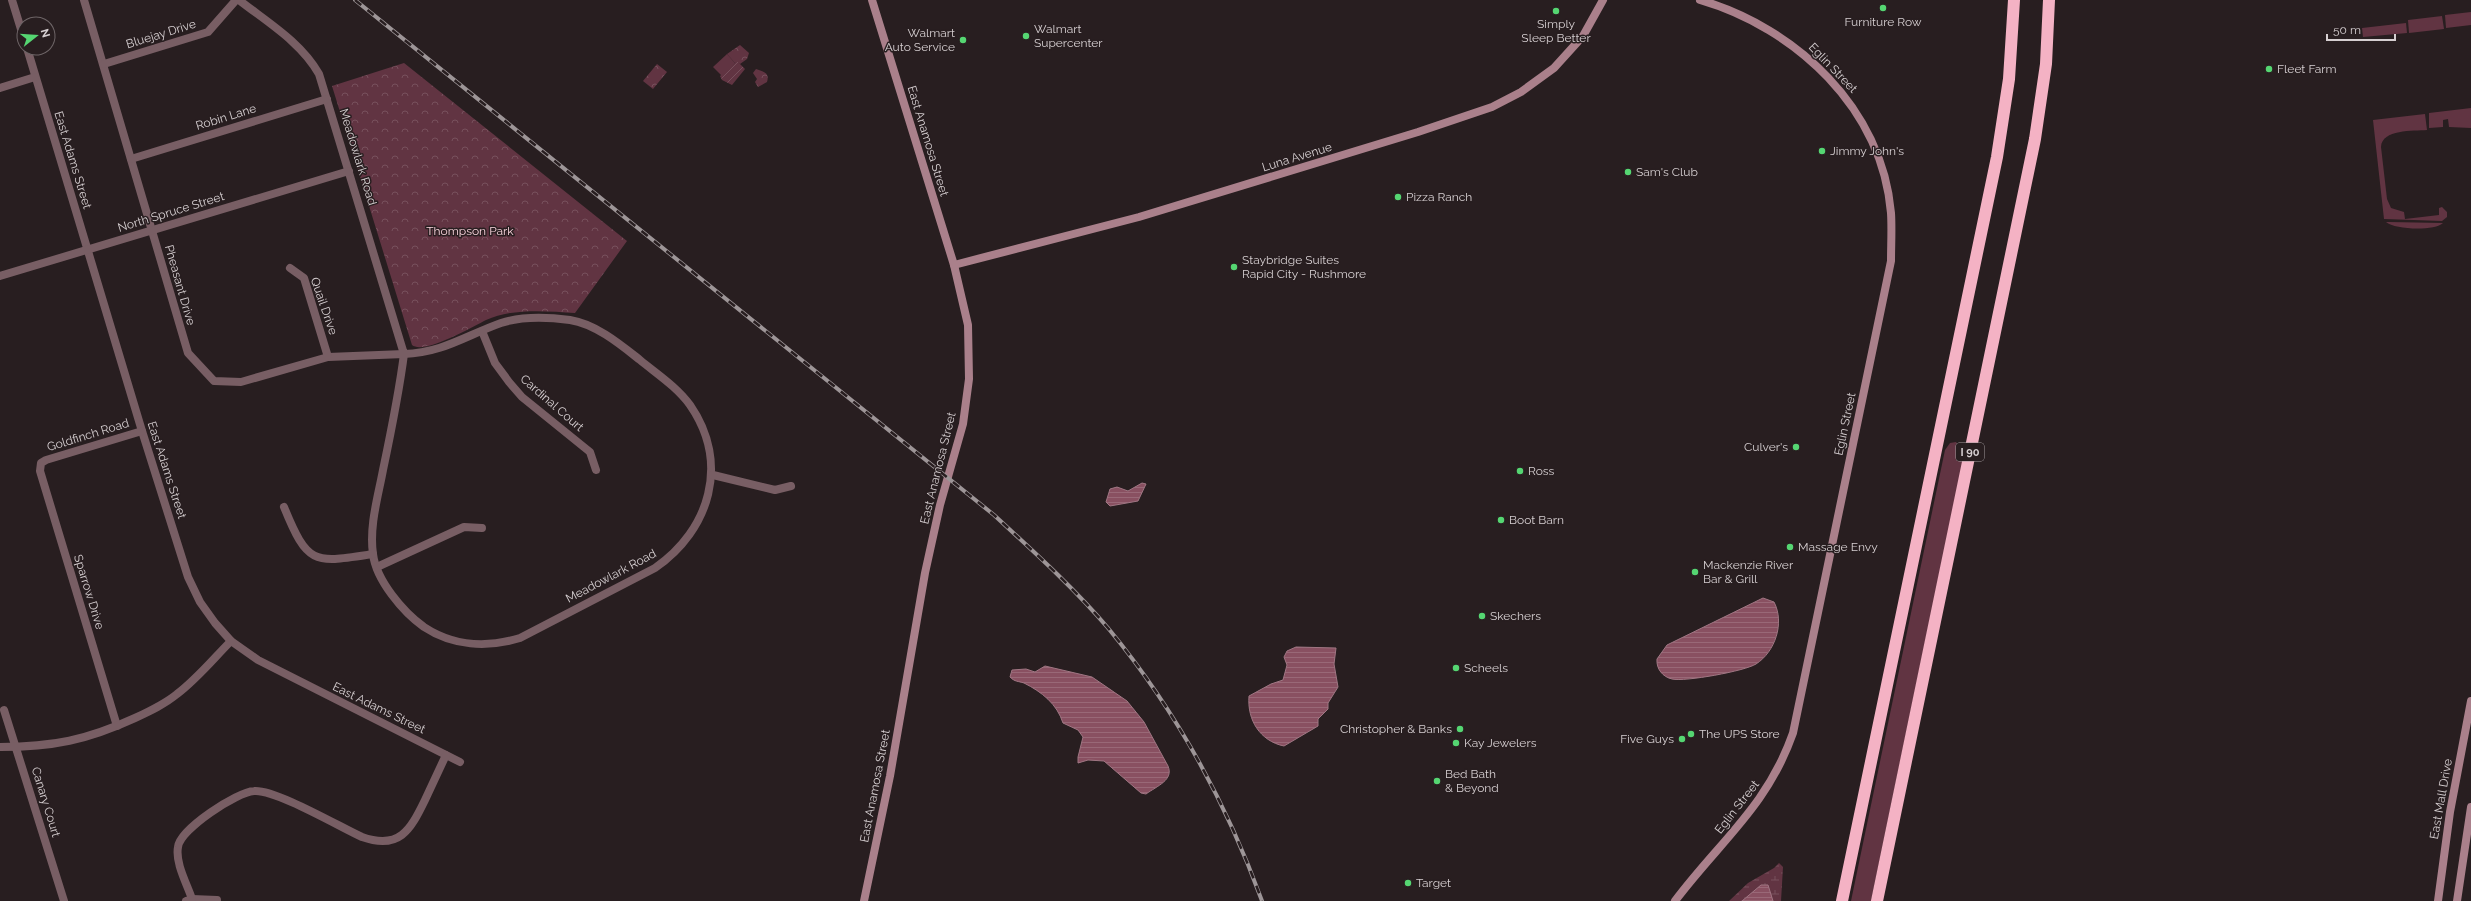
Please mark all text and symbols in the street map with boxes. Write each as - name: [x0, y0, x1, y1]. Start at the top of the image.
- marker: Furniture Row: [1878, 3, 1888, 13]
- marker: Simply Sleep Better: [1551, 6, 1561, 16]
- place label: Furniture Row: [1844, 15, 1922, 29]
- north arrow: [16, 16, 56, 56]
- scale bar: [2327, 16, 2395, 42]
- street label: Bluejay Drive: [124, 17, 198, 51]
- place label: Simply Sleep Better: [1521, 17, 1591, 45]
- place label: Walmart Supercenter: [1034, 22, 1103, 50]
- text: 50 m: [2333, 23, 2361, 37]
- place label: Walmart Auto Service: [885, 26, 955, 54]
- text: N: [38, 27, 53, 39]
- marker: Walmart Supercenter: [1021, 31, 1031, 41]
- marker: Walmart Auto Service: [958, 35, 968, 45]
- street label: Eglin Street: [1806, 40, 1860, 96]
- place label: Fleet Farm: [2277, 62, 2337, 76]
- marker: Fleet Farm: [2264, 64, 2274, 74]
- street label: East Anamosa Street: [905, 84, 951, 198]
- street label: Robin Lane: [194, 101, 258, 133]
- street label: Meadowlark Road: [337, 107, 379, 207]
- street label: East Adams Street: [51, 109, 95, 211]
- street label: Luna Avenue: [1260, 140, 1334, 174]
- place label: Jimmy John's: [1830, 144, 1904, 158]
- marker: Jimmy John's: [1817, 146, 1827, 156]
- place label: Sam's Club: [1636, 165, 1698, 179]
- marker: Sam's Club: [1623, 167, 1633, 177]
- street label: North Spruce Street: [116, 189, 226, 235]
- place label: Pizza Ranch: [1406, 190, 1472, 204]
- marker: Pizza Ranch: [1393, 192, 1403, 202]
- park label: Thompson Park: [426, 224, 514, 238]
- street label: Pheasant Drive: [162, 243, 198, 327]
- place label: Staybridge Suites Rapid City - Rushmore: [1242, 253, 1366, 281]
- marker: Staybridge Suites Rapid City - Rushmore: [1229, 262, 1239, 272]
- street label: Quail Drive: [308, 275, 340, 337]
- street label: Cardinal Court: [518, 372, 586, 434]
- street label: Eglin Street: [1832, 391, 1858, 457]
- street label: East Anamosa Street: [917, 411, 959, 525]
- street label: Goldfinch Road: [45, 416, 131, 454]
- street label: East Adams Street: [145, 420, 189, 520]
- place label: Culver's: [1744, 440, 1788, 454]
- marker: Culver's: [1791, 442, 1801, 452]
- road number: I 90: [1956, 443, 1984, 461]
- place label: Ross: [1528, 464, 1555, 478]
- marker: Ross: [1515, 466, 1525, 476]
- place label: Boot Barn: [1509, 513, 1564, 527]
- marker: Boot Barn: [1496, 515, 1506, 525]
- place label: Massage Envy: [1798, 540, 1878, 554]
- marker: Massage Envy: [1785, 542, 1795, 552]
- street label: Meadowlark Road: [563, 546, 659, 606]
- street label: Sparrow Drive: [71, 553, 107, 631]
- place label: Mackenzie River Bar & Grill: [1703, 558, 1794, 586]
- marker: Mackenzie River Bar & Grill: [1690, 567, 1700, 577]
- place label: Skechers: [1490, 609, 1541, 623]
- marker: Skechers: [1477, 611, 1487, 621]
- place label: Scheels: [1464, 661, 1508, 675]
- marker: Scheels: [1451, 663, 1461, 673]
- street label: East Adams Street: [330, 679, 428, 737]
- place label: Christopher & Banks: [1340, 722, 1452, 736]
- marker: Christopher & Banks: [1455, 724, 1465, 734]
- place label: The UPS Store: [1699, 727, 1780, 741]
- street label: East Anamosa Street: [857, 728, 893, 844]
- marker: The UPS Store: [1686, 729, 1696, 739]
- place label: Five Guys: [1620, 732, 1674, 746]
- marker: Five Guys: [1677, 734, 1687, 744]
- place label: Kay Jewelers: [1464, 736, 1537, 750]
- marker: Kay Jewelers: [1451, 738, 1461, 748]
- street label: East Mall Drive: [2427, 758, 2455, 840]
- street label: Canary Court: [29, 765, 63, 839]
- place label: Bed Bath & Beyond: [1445, 767, 1499, 795]
- marker: Bed Bath & Beyond: [1432, 776, 1442, 786]
- street label: Eglin Street: [1712, 778, 1762, 836]
- place label: Target: [1416, 876, 1451, 890]
- marker: Target: [1403, 878, 1413, 888]

